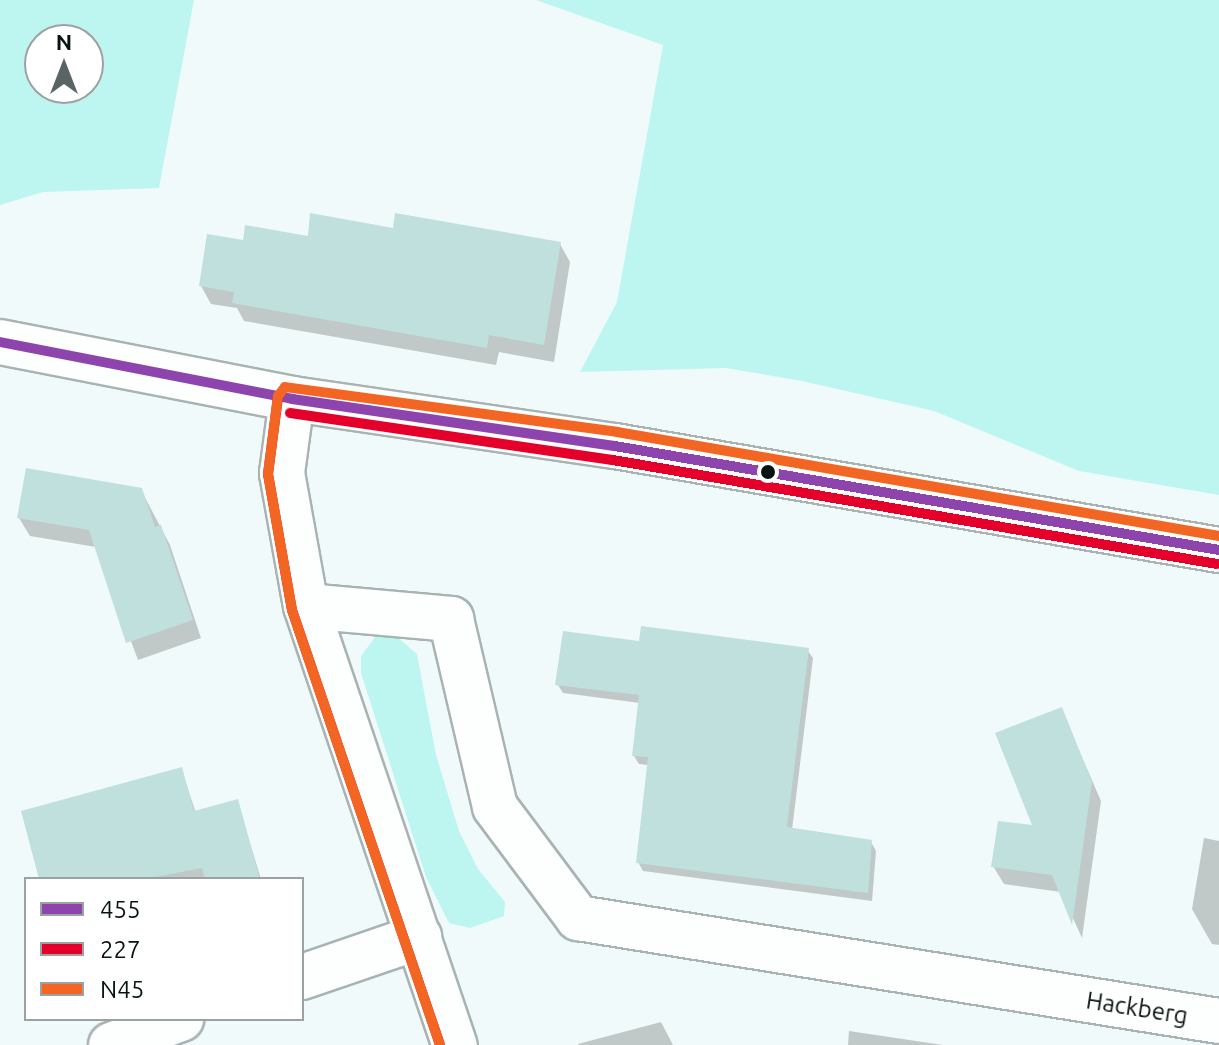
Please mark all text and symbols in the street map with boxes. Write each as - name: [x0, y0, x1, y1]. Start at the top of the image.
- north arrow: [24, 24, 104, 104]
- text: N: [56, 29, 72, 54]
- unlabelled marker: [760, 464, 776, 480]
- legend: [24, 877, 304, 1021]
- text: 455: [100, 896, 141, 923]
- text: 227: [100, 936, 141, 963]
- text: N45: [100, 976, 144, 1003]
- street label: Hackberg: [1084, 986, 1190, 1030]

